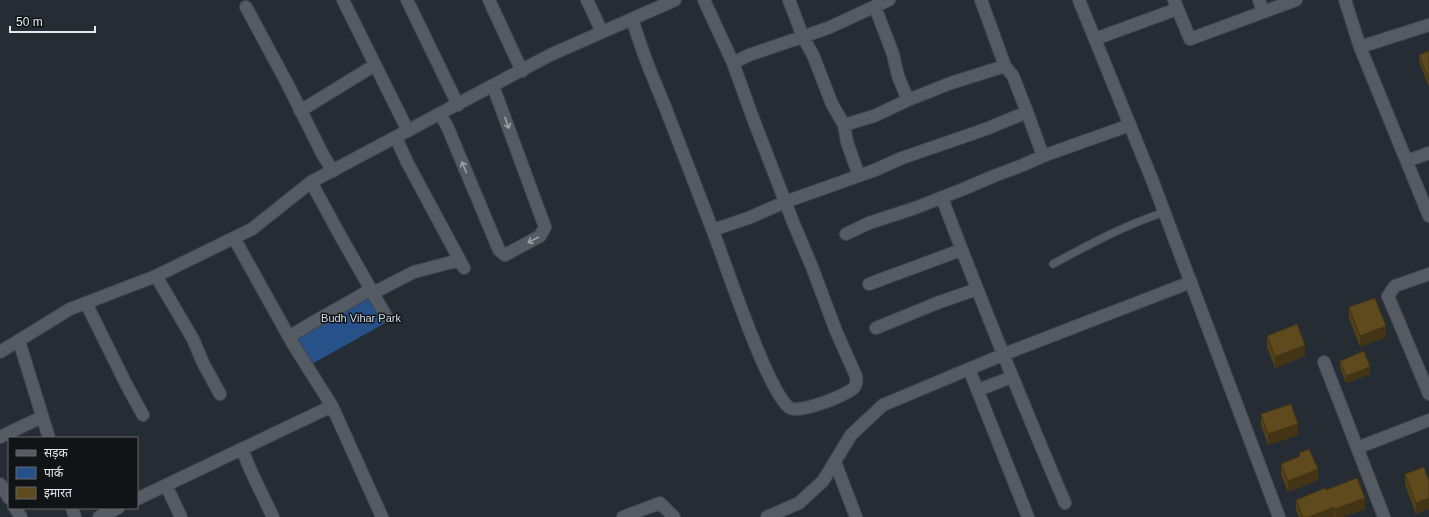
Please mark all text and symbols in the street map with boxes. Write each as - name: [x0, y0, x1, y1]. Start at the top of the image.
- scale bar: [10, 8, 95, 34]
- text: 50 m: [16, 15, 43, 29]
- one-way arrow: [503, 116, 511, 128]
- one-way arrow: [459, 161, 467, 173]
- one-way arrow: [527, 237, 539, 244]
- park label: Budh Vihar Park: [321, 312, 401, 324]
- legend: [8, 437, 138, 509]
- text: सड़क: [44, 446, 69, 460]
- text: पार्क: [44, 466, 64, 480]
- text: इमारत: [44, 486, 73, 500]

